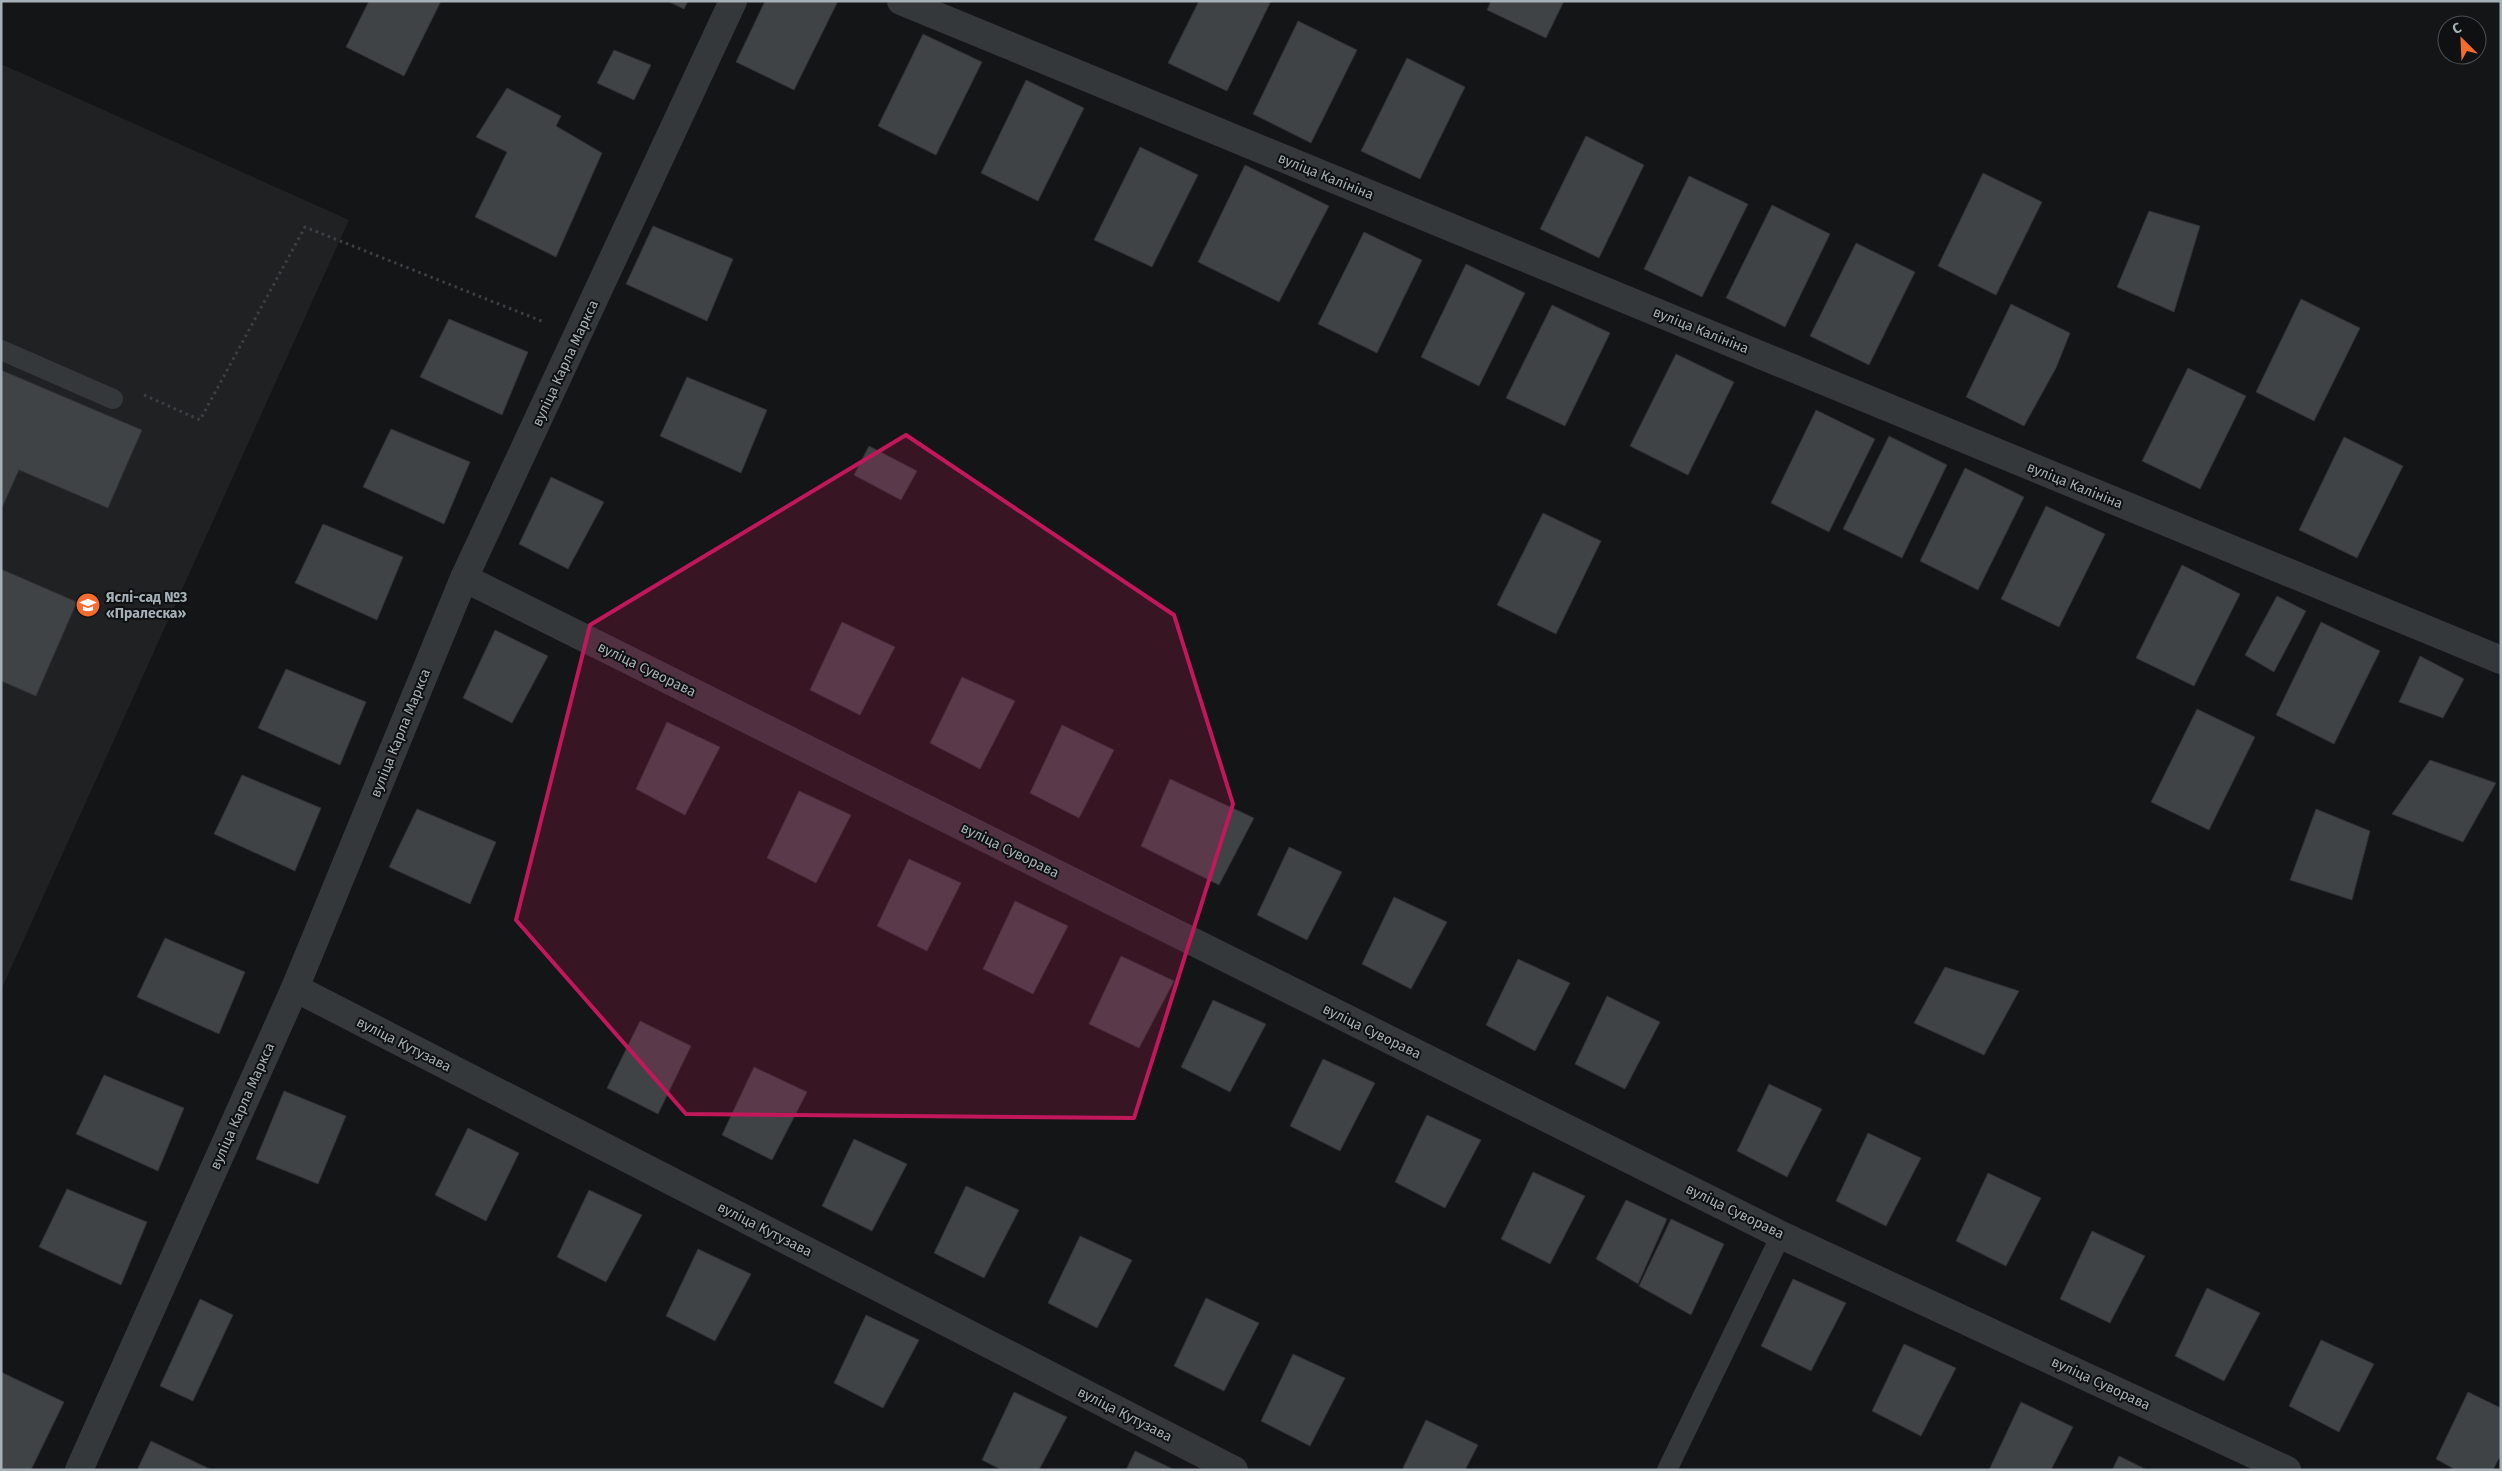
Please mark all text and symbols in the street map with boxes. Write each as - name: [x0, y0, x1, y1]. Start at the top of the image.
- north arrow: [2437, 15, 2487, 65]
- text: С: [2450, 19, 2464, 38]
- street label: вуліца Калініна: [1275, 149, 1376, 203]
- street label: вуліца Карла Маркса: [529, 297, 602, 429]
- street label: вуліца Калініна: [1650, 303, 1751, 357]
- street label: вуліца Калініна: [2024, 458, 2125, 512]
- place label: Яслі-сад №3 «Пралеска»: [106, 589, 187, 622]
- school or university icon: Яслі-сад №3 «Пралеска»: [75, 592, 101, 618]
- street label: вуліца Суворава: [595, 638, 699, 701]
- street label: вуліца Карла Маркса: [367, 666, 434, 800]
- street label: вуліца Суворава: [958, 819, 1062, 882]
- street label: вуліца Суворава: [1320, 1000, 1424, 1063]
- street label: вуліца Кутузава: [354, 1013, 454, 1076]
- street label: вуліца Карла Маркса: [207, 1040, 278, 1172]
- street label: вуліца Суворава: [1683, 1180, 1787, 1243]
- street label: вуліца Кутузава: [715, 1198, 815, 1261]
- street label: вуліца Суворава: [2049, 1353, 2153, 1414]
- street label: вуліца Кутузава: [1075, 1383, 1175, 1446]

